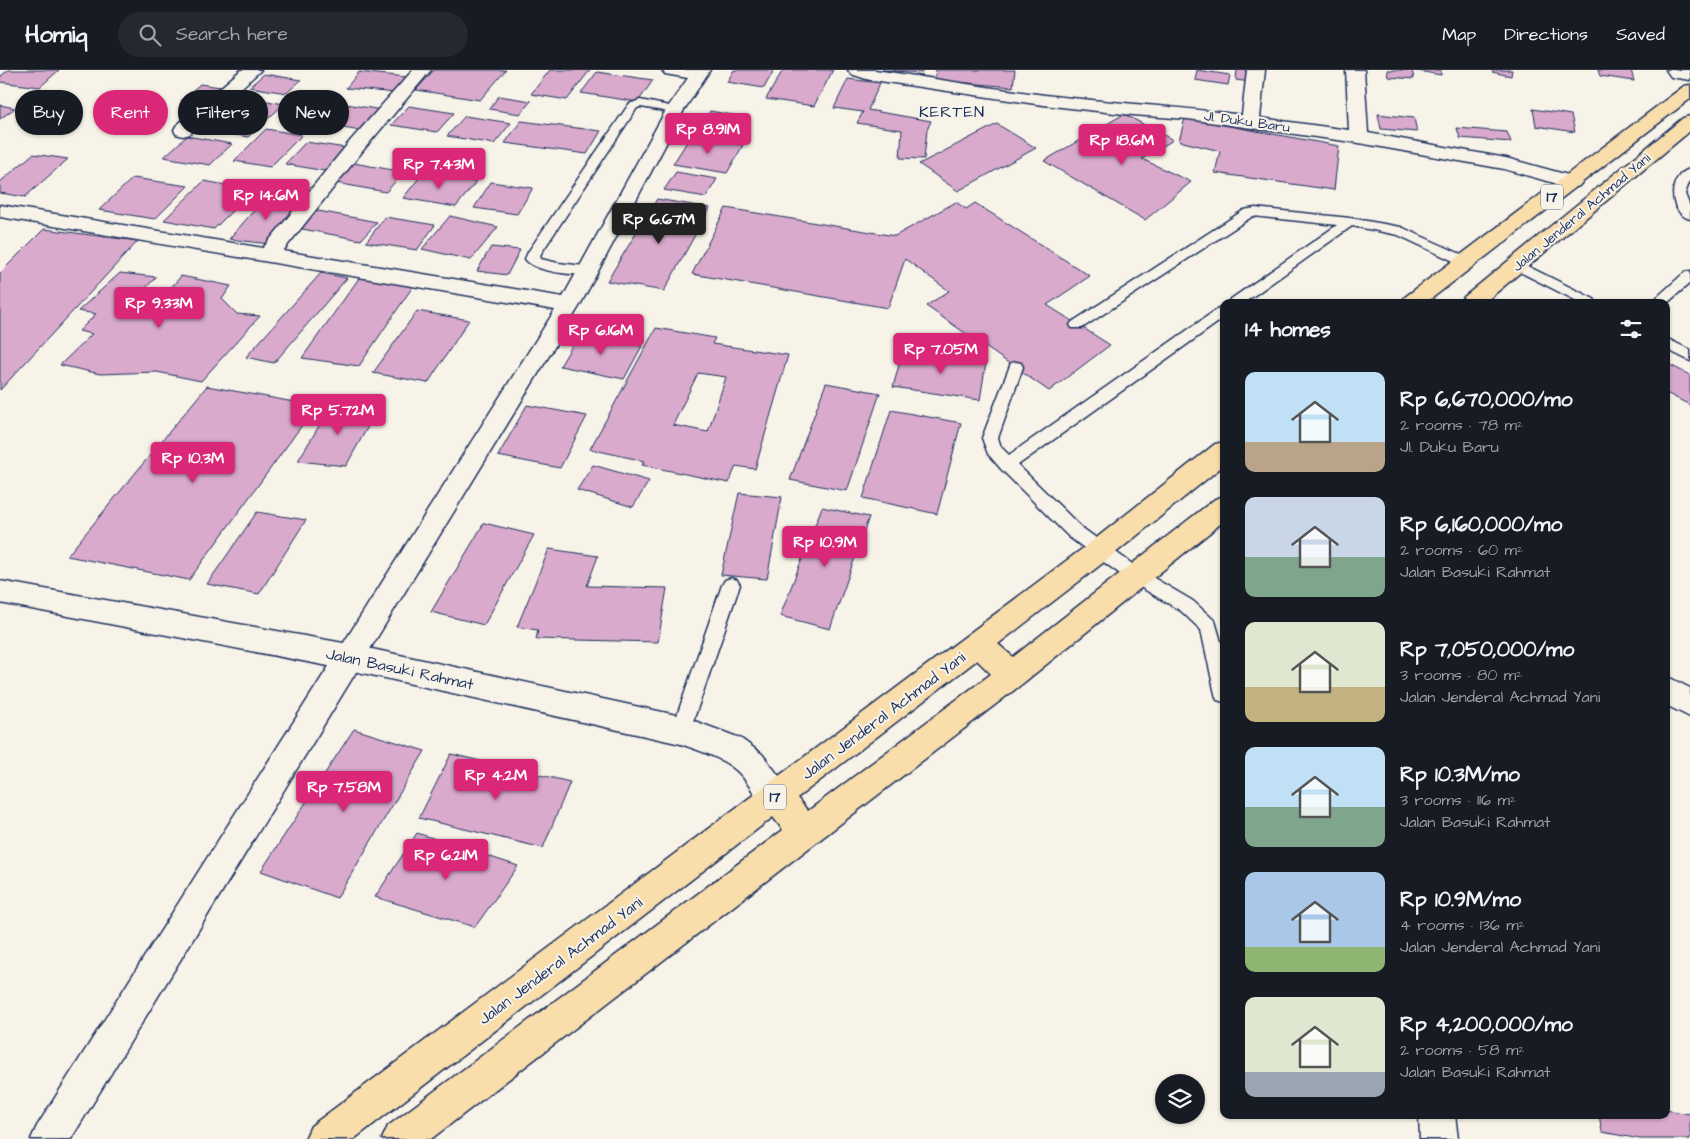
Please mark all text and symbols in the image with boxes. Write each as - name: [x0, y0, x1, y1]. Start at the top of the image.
- search box: [118, 12, 468, 57]
- text: Homiq: [25, 18, 88, 52]
- icon: search: [136, 21, 164, 49]
- text: Search here: [176, 21, 288, 48]
- text: Map: [1442, 22, 1476, 47]
- text: Directions: [1504, 22, 1588, 47]
- text: Saved: [1616, 22, 1665, 47]
- chip: Buy: [15, 90, 83, 135]
- chip: Rent: [93, 90, 168, 135]
- chip: Filters: [178, 90, 268, 135]
- chip: New: [278, 90, 349, 135]
- district label: KERTEN: [919, 101, 985, 123]
- street label: Jl. Duku Baru: [1203, 106, 1291, 138]
- pin: Rp 8.91M: [656, 112, 760, 155]
- text: Rp 8.91M: [676, 118, 740, 140]
- pin: Rp 18.6M: [1070, 124, 1174, 166]
- text: Rp 18.6M: [1090, 129, 1154, 151]
- pin: Rp 7.43M: [387, 148, 491, 190]
- street label: Jalan Jenderal Achmad Yani: [1508, 149, 1655, 277]
- text: Rp 7.43M: [403, 153, 475, 175]
- pin: Rp 14.6M: [214, 178, 318, 221]
- text: Rp 14.6M: [233, 184, 299, 206]
- road number: 17: [1541, 184, 1563, 210]
- pin: Rp 6.67M: [607, 202, 711, 245]
- text: Rp 6.67M: [623, 208, 695, 230]
- pin: Rp 9.33M: [107, 286, 211, 329]
- text: Rp 9.33M: [125, 292, 193, 314]
- pin: Rp 6.16M: [549, 314, 653, 356]
- text: 14 homes: [1245, 315, 1331, 344]
- icon: filters: [1617, 315, 1645, 343]
- text: Rp 6.16M: [569, 319, 633, 341]
- pin: Rp 7.05M: [889, 332, 993, 375]
- text: Rp 7.05M: [904, 338, 978, 360]
- text: Rp 6,670,000/mo: [1400, 385, 1573, 414]
- icon: home: [1285, 392, 1345, 452]
- pin: Rp 5.72M: [286, 394, 390, 436]
- text: Rp 5.72M: [302, 399, 374, 421]
- text: 2 rooms · 78 m²: [1400, 414, 1523, 436]
- text: Jl. Duku Baru: [1400, 436, 1499, 458]
- pin: Rp 10.3M: [141, 442, 245, 484]
- text: Rp 10.3M: [162, 447, 224, 469]
- text: Rp 6,160,000/mo: [1400, 510, 1562, 539]
- icon: home: [1285, 517, 1345, 577]
- pin: Rp 10.9M: [773, 526, 877, 568]
- text: Rp 10.9M: [793, 531, 857, 553]
- text: 2 rooms · 60 m²: [1400, 539, 1523, 561]
- text: Jalan Basuki Rahmat: [1400, 561, 1551, 583]
- text: Rp 7,050,000/mo: [1400, 635, 1574, 664]
- icon: home: [1285, 642, 1345, 702]
- street label: Jalan Basuki Rahmat: [324, 643, 476, 695]
- street label: Jalan Jenderal Achmad Yani: [797, 646, 971, 785]
- text: 3 rooms · 80 m²: [1400, 664, 1522, 686]
- text: Jalan Jenderal Achmad Yani: [1400, 686, 1600, 708]
- pin: Rp 4.2M: [450, 758, 542, 801]
- text: Rp 10.3M/mo: [1400, 760, 1520, 789]
- text: Rp 4.2M: [465, 764, 527, 786]
- icon: home: [1285, 767, 1345, 827]
- pin: Rp 7.58M: [292, 770, 396, 813]
- text: Rp 7.58M: [307, 776, 381, 798]
- road number: 17: [764, 784, 786, 810]
- text: 3 rooms · 116 m²: [1400, 789, 1516, 811]
- text: Jalan Basuki Rahmat: [1400, 811, 1551, 833]
- pin: Rp 6.21M: [394, 838, 498, 881]
- text: Rp 6.21M: [414, 844, 478, 866]
- text: Rp 10.9M/mo: [1400, 885, 1521, 914]
- street label: Jalan Jenderal Achmad Yani: [474, 891, 648, 1030]
- icon: home: [1285, 892, 1345, 952]
- text: 4 rooms · 136 m²: [1400, 914, 1525, 936]
- text: Jalan Jenderal Achmad Yani: [1400, 936, 1600, 958]
- text: Rp 4,200,000/mo: [1400, 1010, 1573, 1039]
- icon: home: [1285, 1017, 1345, 1077]
- text: 2 rooms · 58 m²: [1400, 1039, 1525, 1061]
- text: Jalan Basuki Rahmat: [1400, 1061, 1551, 1083]
- map controls: [1155, 1074, 1205, 1124]
- button: layers: [1155, 1074, 1205, 1124]

